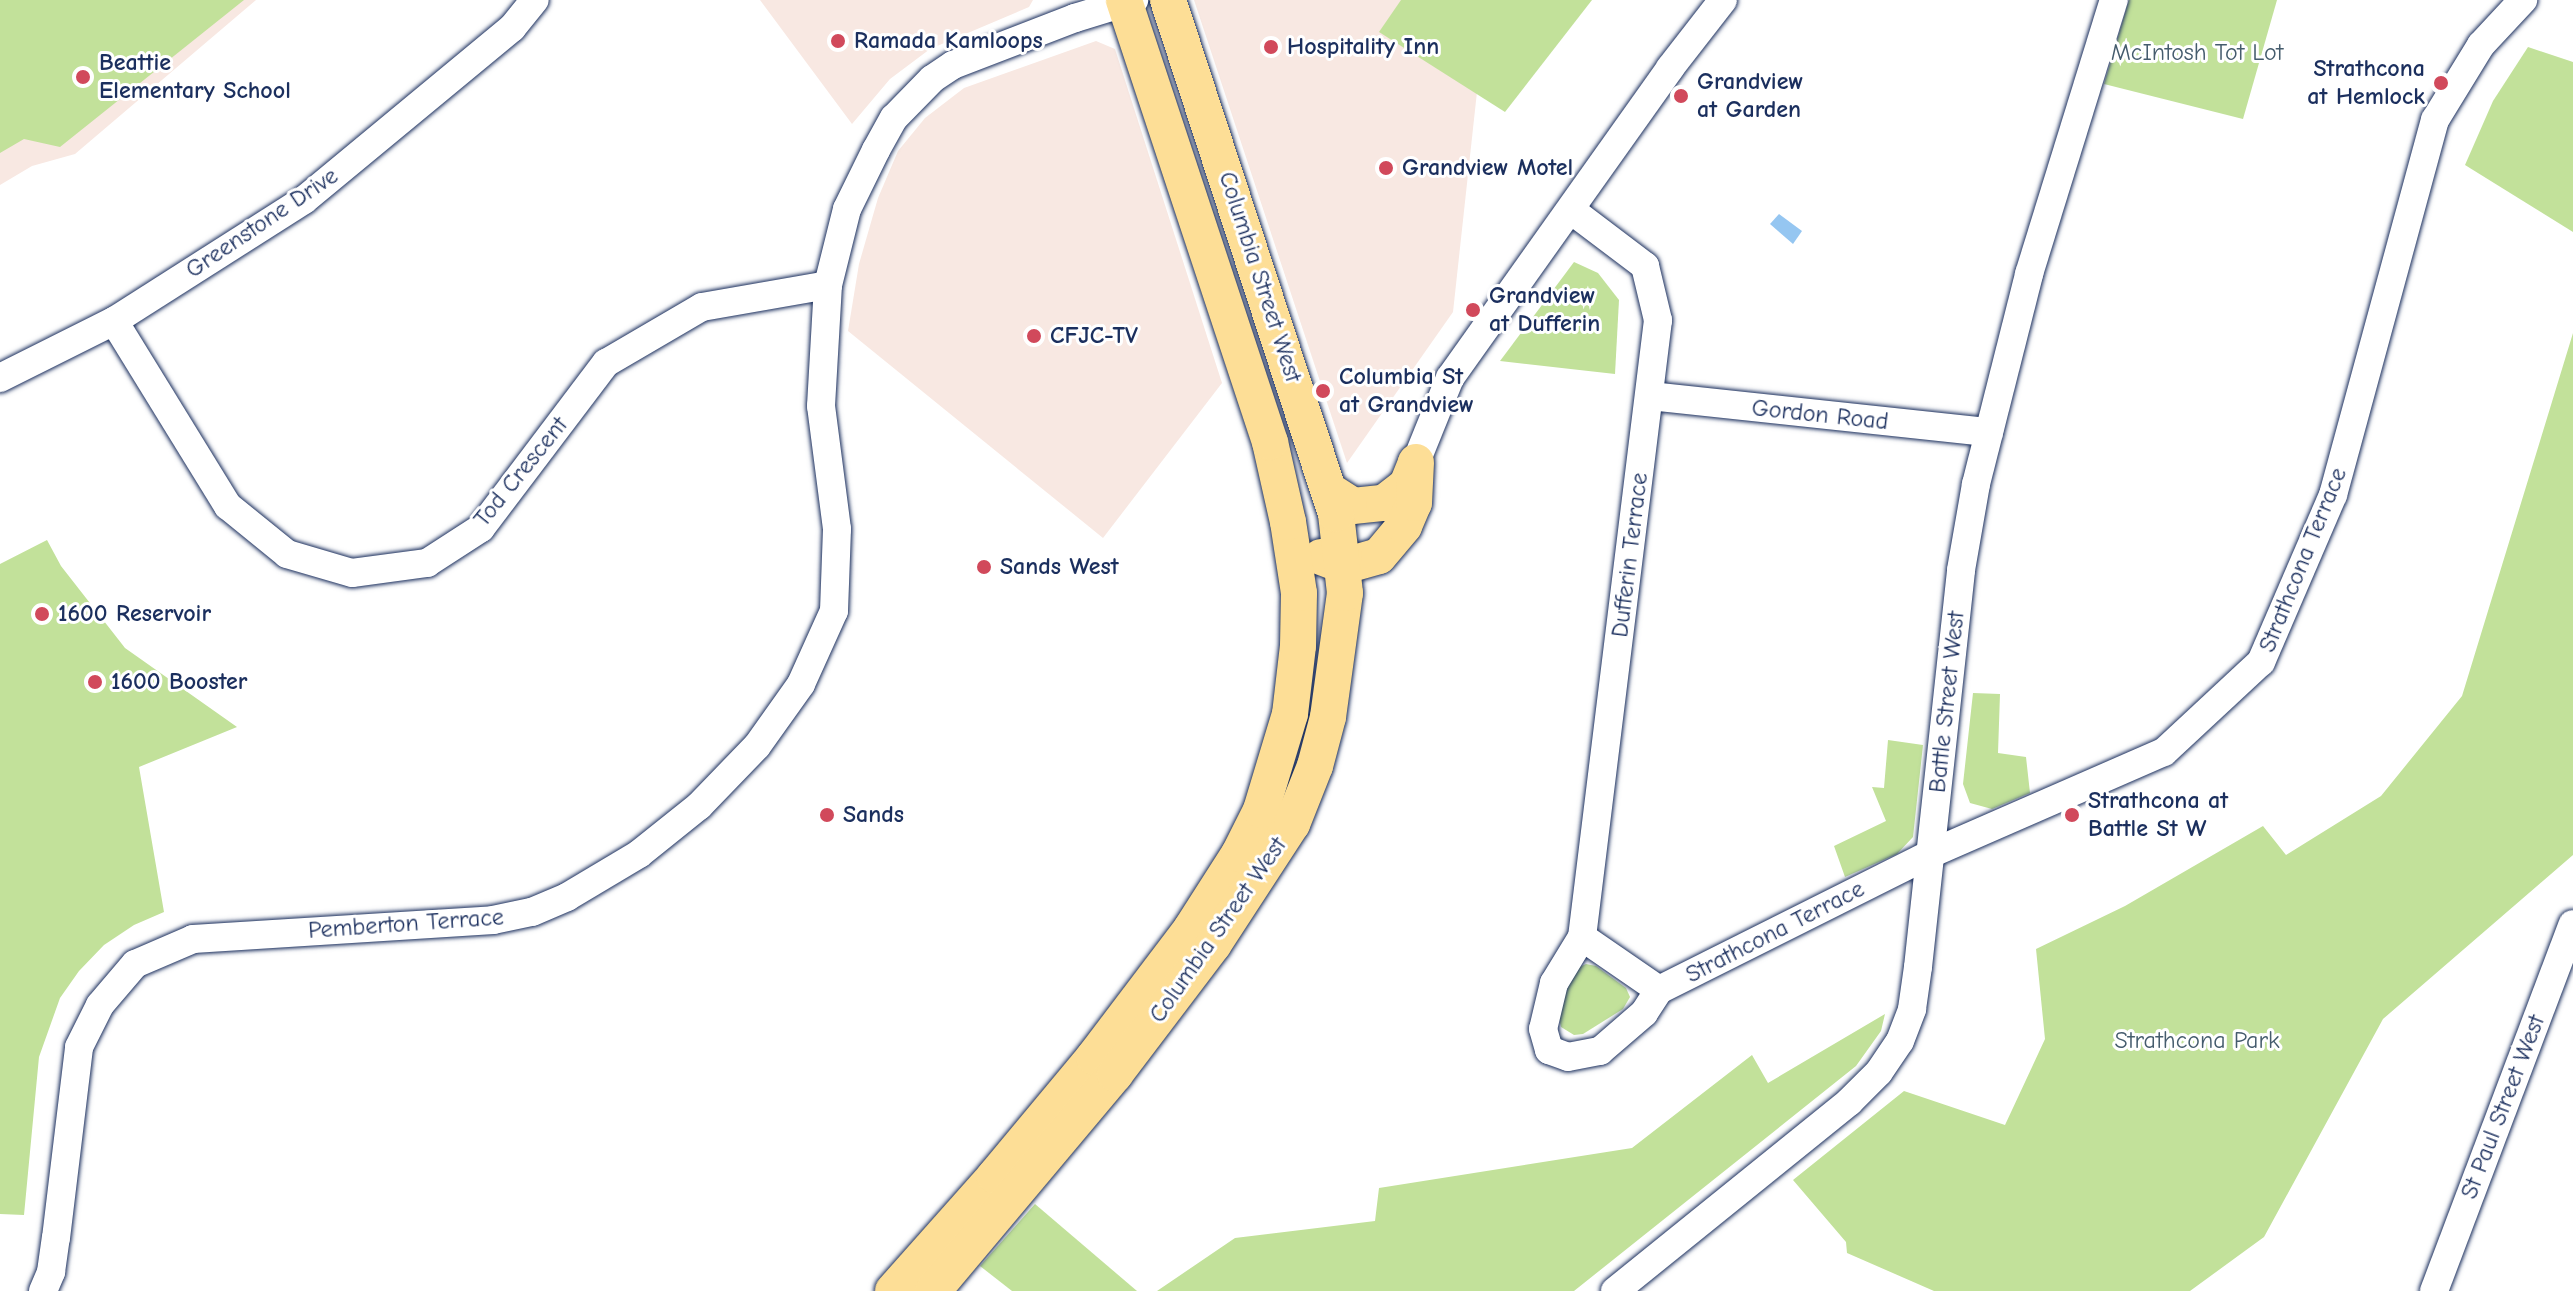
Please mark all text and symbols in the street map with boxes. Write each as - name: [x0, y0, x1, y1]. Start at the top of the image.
- place label: Ramada Kamloops: [854, 27, 1043, 55]
- marker: Ramada Kamloops: [829, 32, 847, 50]
- place label: Hospitality Inn: [1287, 33, 1439, 61]
- marker: Hospitality Inn: [1262, 38, 1280, 56]
- park label: McIntosh Tot Lot: [2111, 39, 2283, 67]
- place label: Beattie Elementary School: [99, 49, 291, 105]
- place label: Strathcona at Hemlock: [2307, 55, 2425, 111]
- marker: Beattie Elementary School: [74, 68, 92, 86]
- place label: Grandview at Garden: [1697, 68, 1803, 124]
- marker: Strathcona at Hemlock: [2432, 74, 2450, 92]
- marker: Grandview at Garden: [1672, 87, 1690, 105]
- place label: Grandview Motel: [1402, 154, 1573, 182]
- marker: Grandview Motel: [1377, 159, 1395, 177]
- street label: Greenstone Drive: [180, 161, 344, 285]
- street label: Columbia Street West: [1212, 168, 1308, 386]
- place label: Grandview at Dufferin: [1489, 282, 1600, 338]
- marker: Grandview at Dufferin: [1464, 301, 1482, 319]
- place label: CFJC-TV: [1050, 322, 1138, 350]
- marker: CFJC-TV: [1025, 327, 1043, 345]
- place label: Columbia St at Grandview: [1339, 363, 1474, 419]
- marker: Columbia St at Grandview: [1314, 382, 1332, 400]
- street label: Gordon Road: [1750, 394, 1890, 436]
- street label: Tod Crescent: [468, 411, 574, 533]
- street label: Strathcona Terrace: [2253, 464, 2353, 656]
- street label: Dufferin Terrace: [1606, 471, 1654, 639]
- place label: Sands West: [1000, 553, 1119, 581]
- marker: Sands West: [975, 558, 993, 576]
- place label: 1600 Reservoir: [58, 600, 211, 628]
- marker: 1600 Reservoir: [33, 605, 51, 623]
- street label: Battle Street West: [1923, 610, 1971, 794]
- place label: 1600 Booster: [111, 668, 247, 696]
- marker: 1600 Booster: [86, 673, 104, 691]
- place label: Strathcona at Battle St W: [2088, 787, 2228, 843]
- place label: Sands: [843, 801, 904, 829]
- marker: Sands: [818, 806, 836, 824]
- marker: Strathcona at Battle St W: [2063, 806, 2081, 824]
- street label: Columbia Street West: [1143, 832, 1293, 1028]
- street label: Strathcona Terrace: [1681, 875, 1869, 989]
- street label: Pemberton Terrace: [307, 903, 505, 945]
- street label: St Paul Street West: [2455, 1011, 2551, 1203]
- park label: Strathcona Park: [2114, 1027, 2280, 1055]

